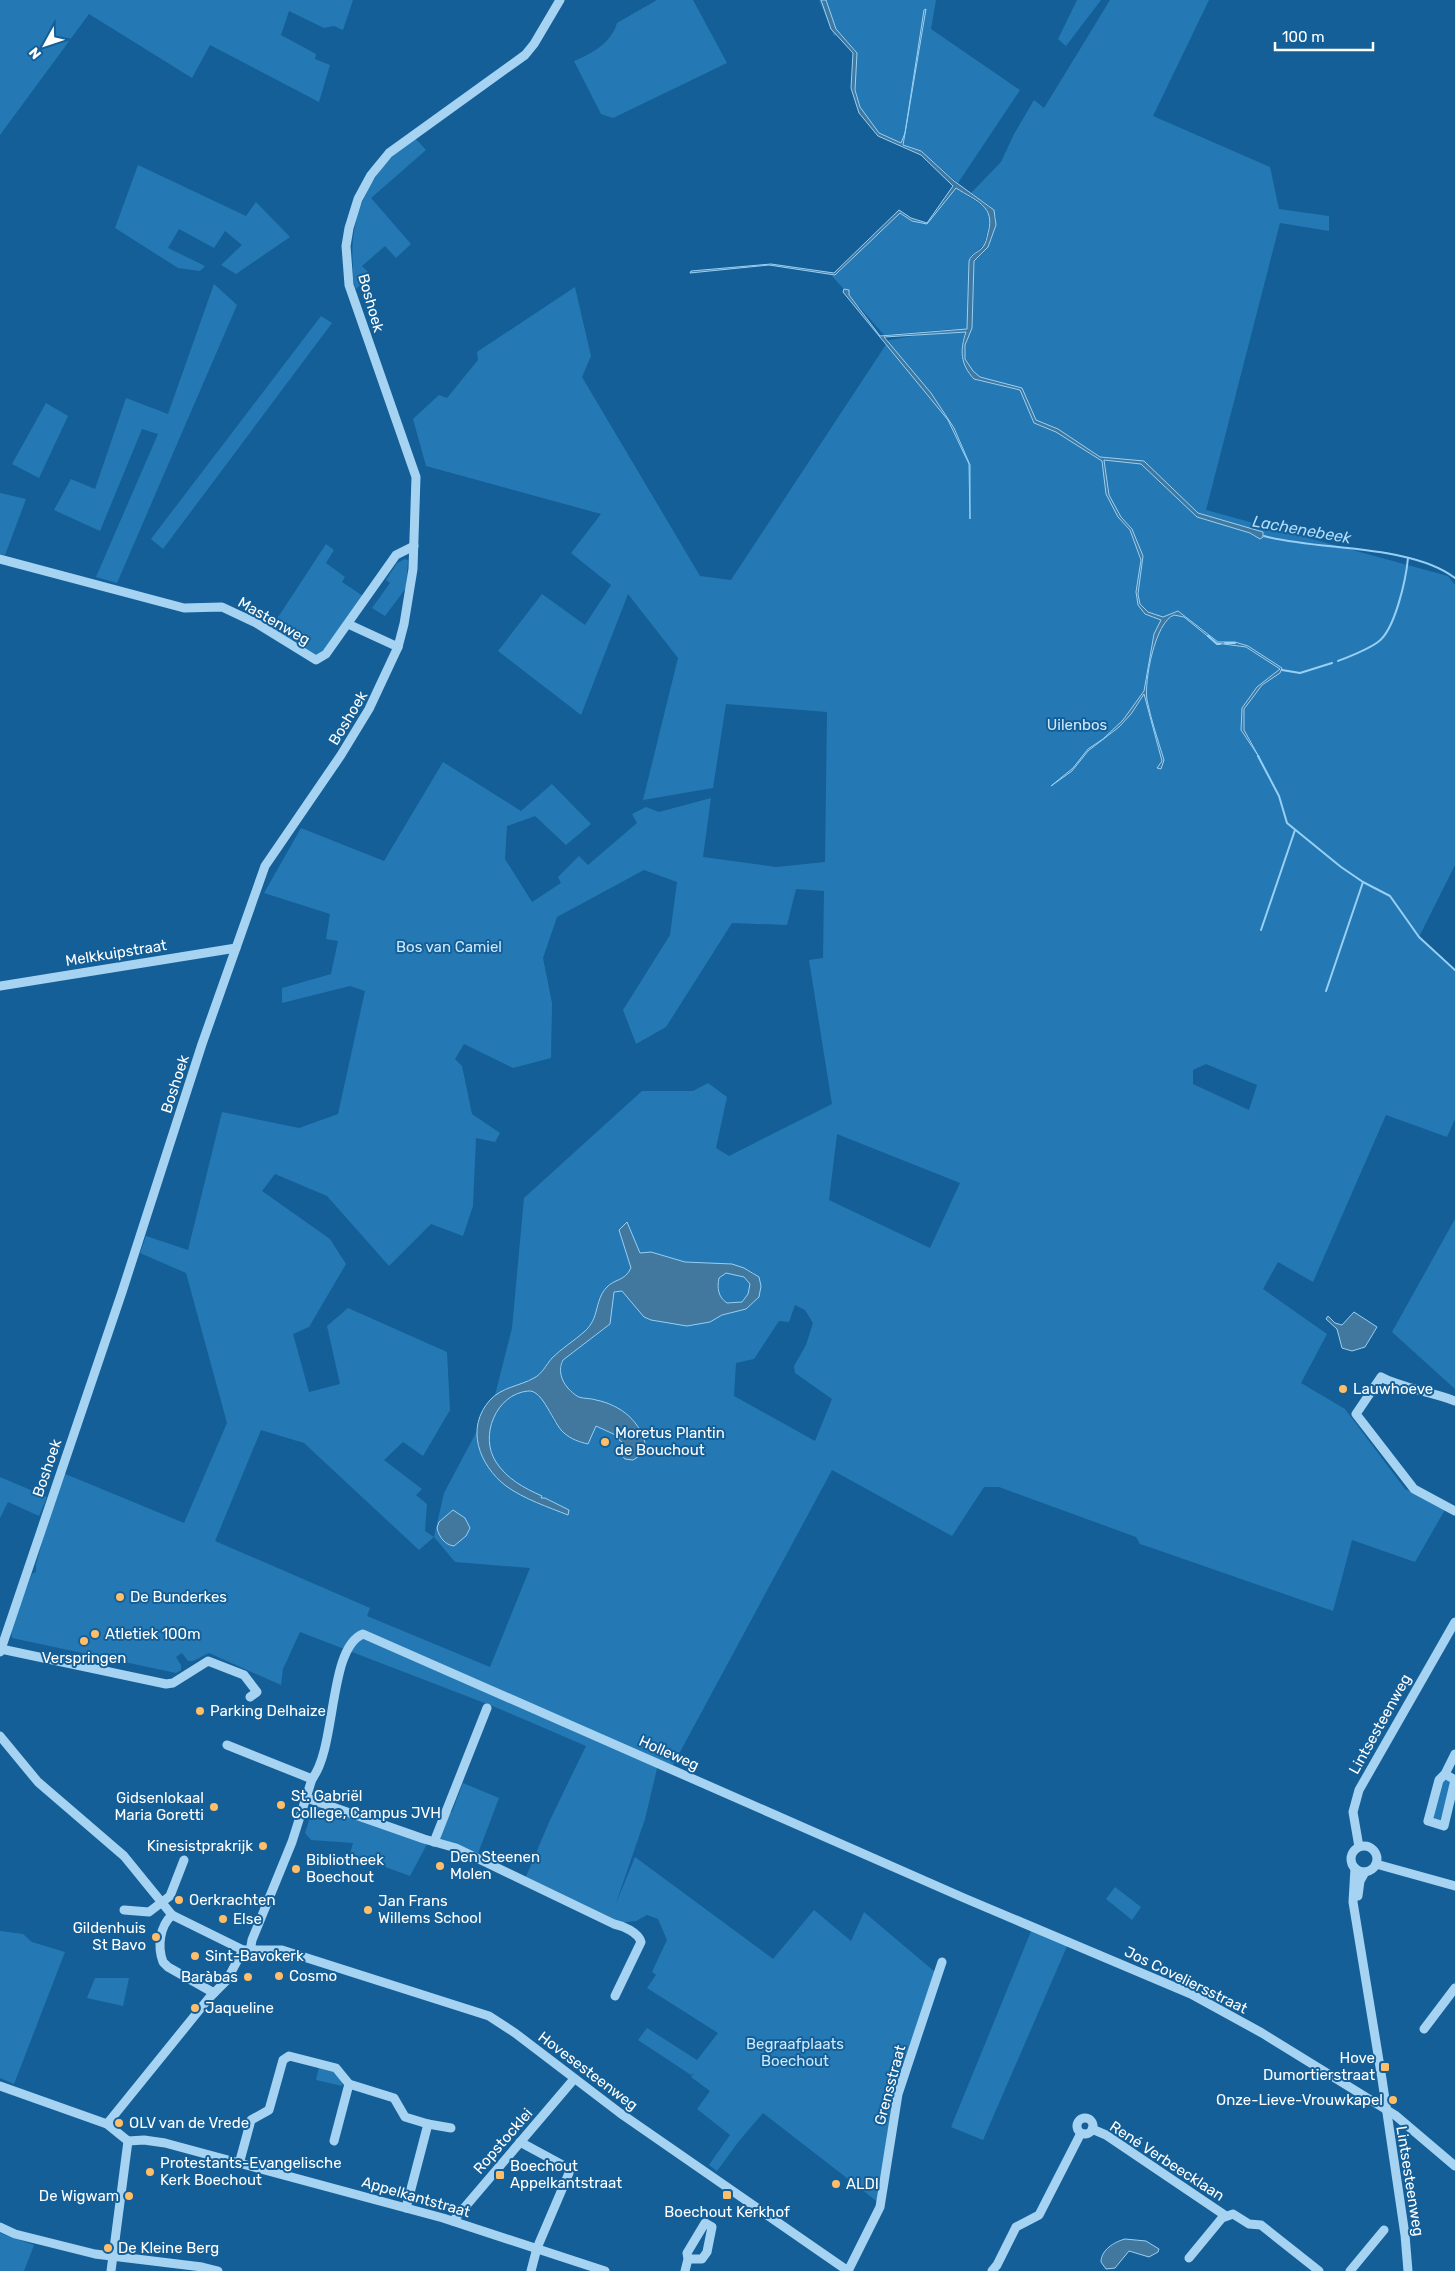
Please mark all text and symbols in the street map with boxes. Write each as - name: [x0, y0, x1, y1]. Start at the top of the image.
- north arrow: [20, 20, 70, 70]
- scale bar: [1275, 20, 1372, 52]
- text: 100 m: [1282, 28, 1324, 46]
- text: N: [26, 44, 45, 62]
- street label: Boshoek: [354, 272, 388, 335]
- water label: Lachenebeek: [1251, 511, 1354, 548]
- street label: Mastenweg: [235, 593, 313, 649]
- street label: Boshoek: [325, 687, 371, 748]
- park label: Uilenbos: [1047, 716, 1108, 734]
- street label: Melkkuipstraat: [64, 936, 168, 970]
- park label: Bos van Camiel: [396, 938, 502, 956]
- street label: Boshoek: [157, 1052, 193, 1115]
- place label: Lauwhoeve: [1353, 1380, 1433, 1398]
- marker: Lauwhoeve: [1337, 1383, 1349, 1395]
- place label: Moretus Plantin de Bouchout: [615, 1424, 725, 1459]
- street label: Boshoek: [29, 1436, 65, 1499]
- marker: Moretus Plantin de Bouchout: [599, 1436, 611, 1448]
- place label: De Bunderkes: [130, 1588, 227, 1606]
- marker: De Bunderkes: [114, 1591, 126, 1603]
- place label: Atletiek 100m: [105, 1625, 200, 1643]
- marker: Atletiek 100m: [89, 1628, 101, 1640]
- marker: Verspringen: [78, 1635, 90, 1647]
- place label: Verspringen: [42, 1649, 126, 1667]
- street label: Lintsesteenweg: [1345, 1671, 1415, 1777]
- place label: Parking Delhaize: [210, 1702, 326, 1720]
- marker: Parking Delhaize: [194, 1705, 206, 1717]
- street label: Holleweg: [636, 1732, 702, 1774]
- place label: St. Gabriël College, Campus JVH: [291, 1787, 441, 1822]
- place label: Gidsenlokaal Maria Goretti: [114, 1789, 204, 1824]
- marker: St. Gabriël College, Campus JVH: [275, 1799, 287, 1811]
- marker: Gidsenlokaal Maria Goretti: [208, 1801, 220, 1813]
- place label: Kinesistprakrijk: [147, 1837, 253, 1855]
- marker: Kinesistprakrijk: [257, 1840, 269, 1852]
- place label: Den Steenen Molen: [450, 1848, 540, 1883]
- place label: Bibliotheek Boechout: [306, 1851, 384, 1886]
- marker: Den Steenen Molen: [434, 1860, 446, 1872]
- marker: Bibliotheek Boechout: [290, 1863, 302, 1875]
- place label: Oerkrachten: [189, 1891, 276, 1909]
- place label: Jan Frans Willems School: [378, 1892, 482, 1927]
- marker: Oerkrachten: [173, 1894, 185, 1906]
- marker: Jan Frans Willems School: [362, 1904, 374, 1916]
- place label: Else: [233, 1910, 262, 1928]
- marker: Else: [217, 1913, 229, 1925]
- place label: Gildenhuis St Bavo: [73, 1919, 146, 1954]
- marker: Gildenhuis St Bavo: [150, 1931, 162, 1943]
- street label: Jos Coveliersstraat: [1122, 1942, 1251, 2018]
- place label: Sint-Bavokerk: [205, 1947, 304, 1965]
- marker: Sint-Bavokerk: [189, 1950, 201, 1962]
- place label: Cosmo: [289, 1967, 337, 1985]
- place label: Baràbas: [181, 1968, 238, 1986]
- marker: Cosmo: [273, 1970, 285, 1982]
- marker: Baràbas: [242, 1971, 254, 1983]
- place label: Jaqueline: [205, 1999, 274, 2017]
- marker: Jaqueline: [189, 2002, 201, 2014]
- street label: Hovesesteenweg: [535, 2028, 641, 2114]
- park label: Begraafplaats Boechout: [746, 2035, 844, 2070]
- street label: Grensstraat: [871, 2043, 909, 2127]
- place label: Hove Dumortierstraat: [1263, 2049, 1375, 2084]
- marker: Hove Dumortierstraat: [1379, 2061, 1391, 2073]
- place label: Onze-Lieve-Vrouwkapel: [1216, 2091, 1383, 2109]
- marker: Onze-Lieve-Vrouwkapel: [1387, 2094, 1399, 2106]
- street label: Ropstocklei: [470, 2104, 536, 2178]
- place label: OLV van de Vrede: [129, 2114, 249, 2132]
- marker: OLV van de Vrede: [113, 2117, 125, 2129]
- street label: René Verbeecklaan: [1106, 2117, 1228, 2205]
- street label: Lintsesteenweg: [1392, 2125, 1428, 2237]
- place label: Protestants-Evangelische Kerk Boechout: [160, 2154, 342, 2189]
- place label: Boechout Appelkantstraat: [510, 2157, 622, 2192]
- marker: Protestants-Evangelische Kerk Boechout: [144, 2166, 156, 2178]
- marker: Boechout Appelkantstraat: [494, 2169, 506, 2181]
- street label: Appelkantstraat: [360, 2173, 472, 2221]
- place label: ALDI: [846, 2175, 879, 2193]
- marker: ALDI: [830, 2178, 842, 2190]
- place label: De Wigwam: [39, 2187, 119, 2205]
- marker: Boechout Kerkhof: [721, 2189, 733, 2201]
- marker: De Wigwam: [123, 2190, 135, 2202]
- place label: Boechout Kerkhof: [664, 2203, 790, 2221]
- place label: De Kleine Berg: [118, 2239, 219, 2257]
- marker: De Kleine Berg: [102, 2242, 114, 2254]

